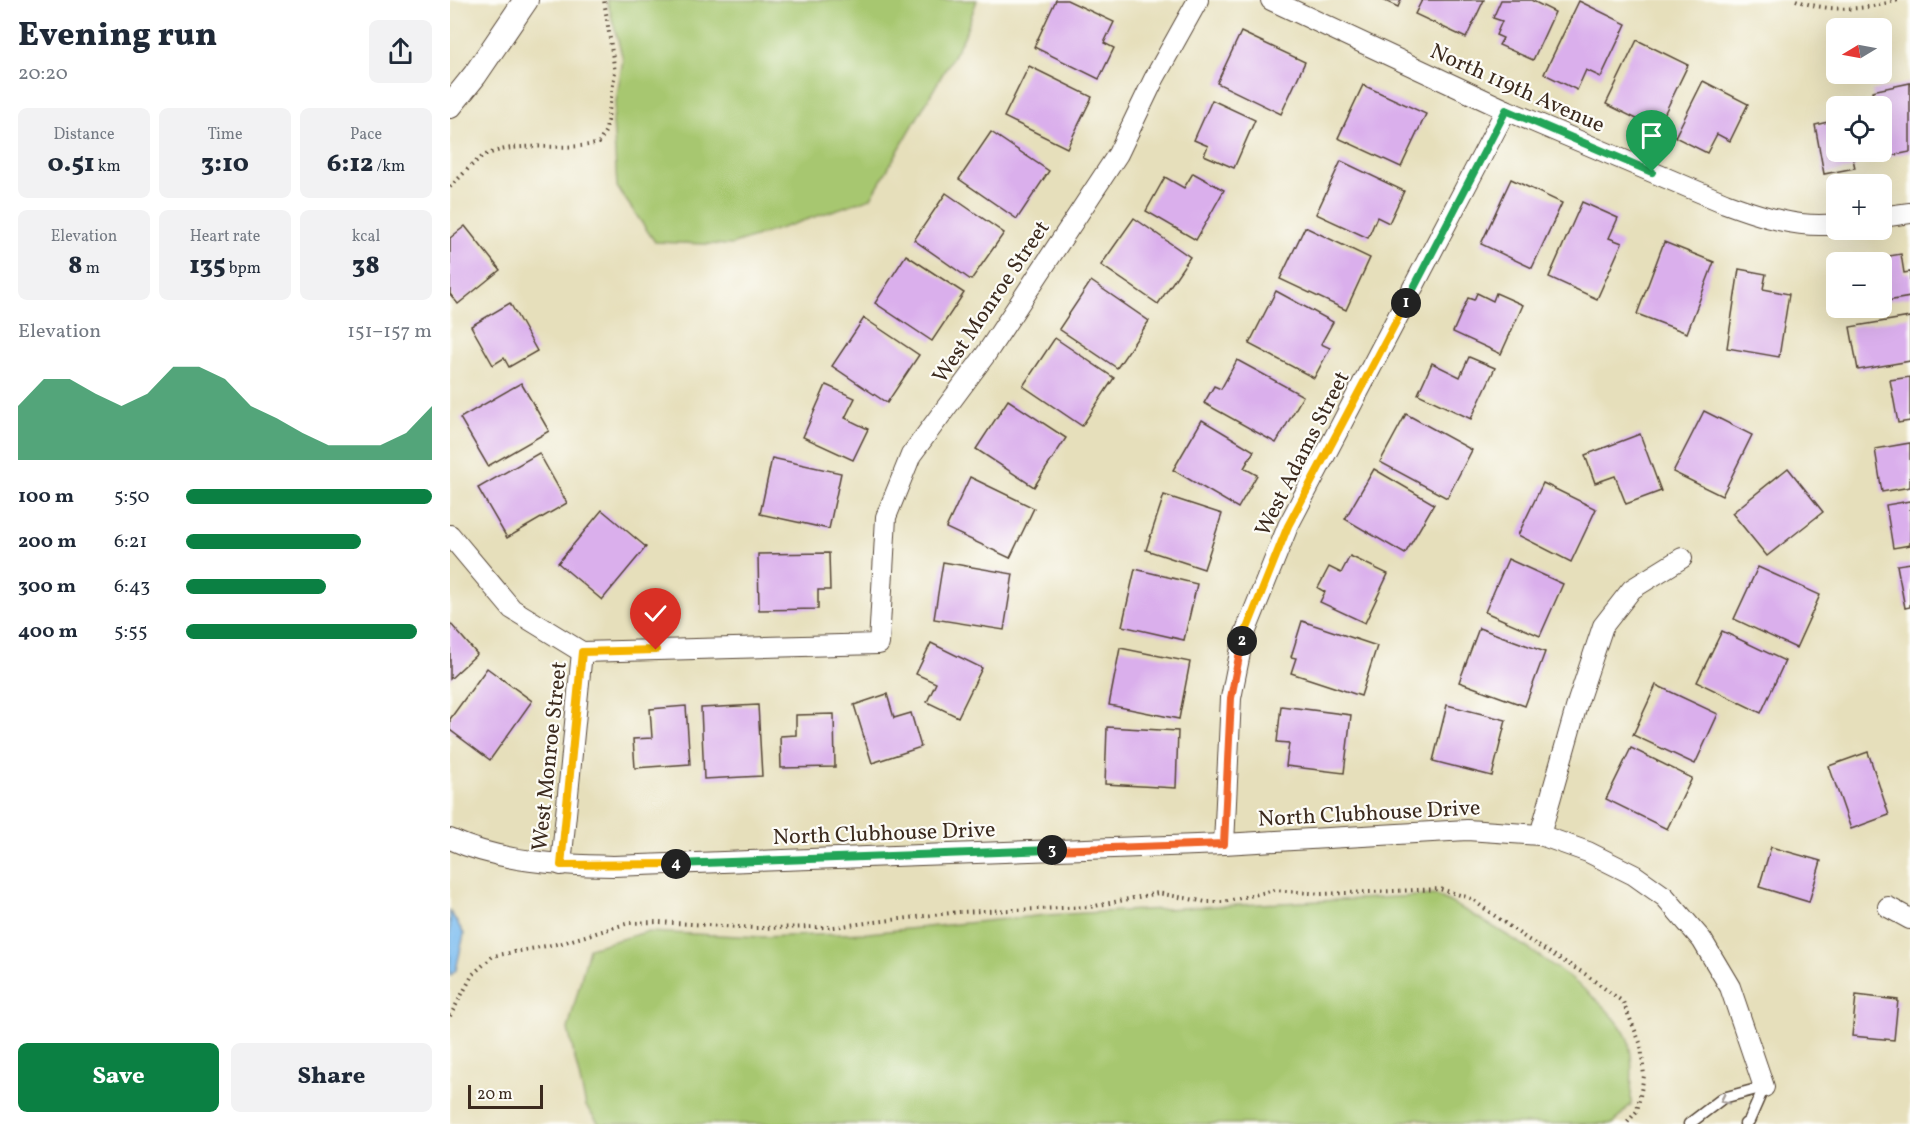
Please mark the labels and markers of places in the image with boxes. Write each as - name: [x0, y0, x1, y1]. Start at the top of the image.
- pin: [1626, 110, 1677, 172]
- pin: 1: [1391, 288, 1421, 318]
- pin: [630, 588, 681, 650]
- pin: 2: [1227, 626, 1257, 656]
- pin: 3: [1037, 835, 1067, 865]
- pin: 4: [661, 849, 691, 879]

